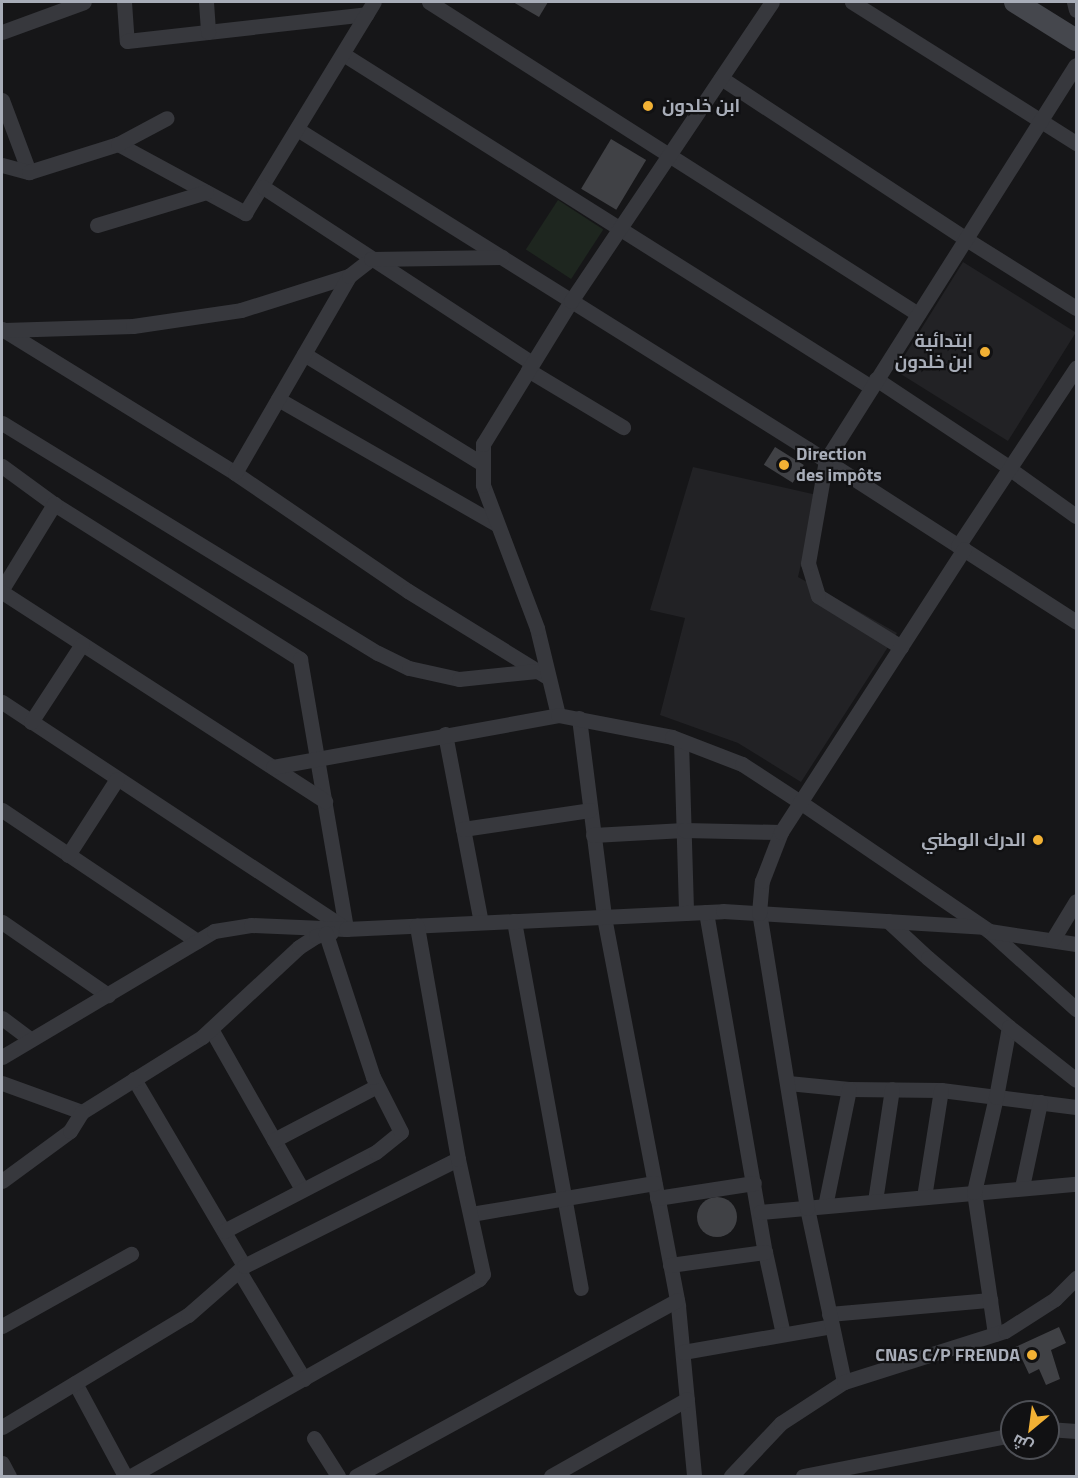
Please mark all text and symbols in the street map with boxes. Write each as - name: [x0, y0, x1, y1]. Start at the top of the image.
- place label: ابن خلدون: [662, 95, 740, 117]
- marker: ابن خلدون: [639, 97, 657, 115]
- place label: ابتدائية ابن خلدون: [895, 331, 973, 374]
- marker: ابتدائية ابن خلدون: [978, 345, 992, 359]
- place label: Direction des impôts: [796, 444, 882, 486]
- marker: Direction des impôts: [777, 458, 791, 472]
- place label: الدرك الوطني: [921, 829, 1026, 851]
- marker: الدرك الوطني: [1031, 833, 1045, 847]
- place label: CNAS C/P FRENDA: [875, 1344, 1020, 1366]
- marker: CNAS C/P FRENDA: [1025, 1348, 1039, 1362]
- north arrow: [1000, 1400, 1060, 1460]
- text: ش: [1007, 1429, 1037, 1459]

